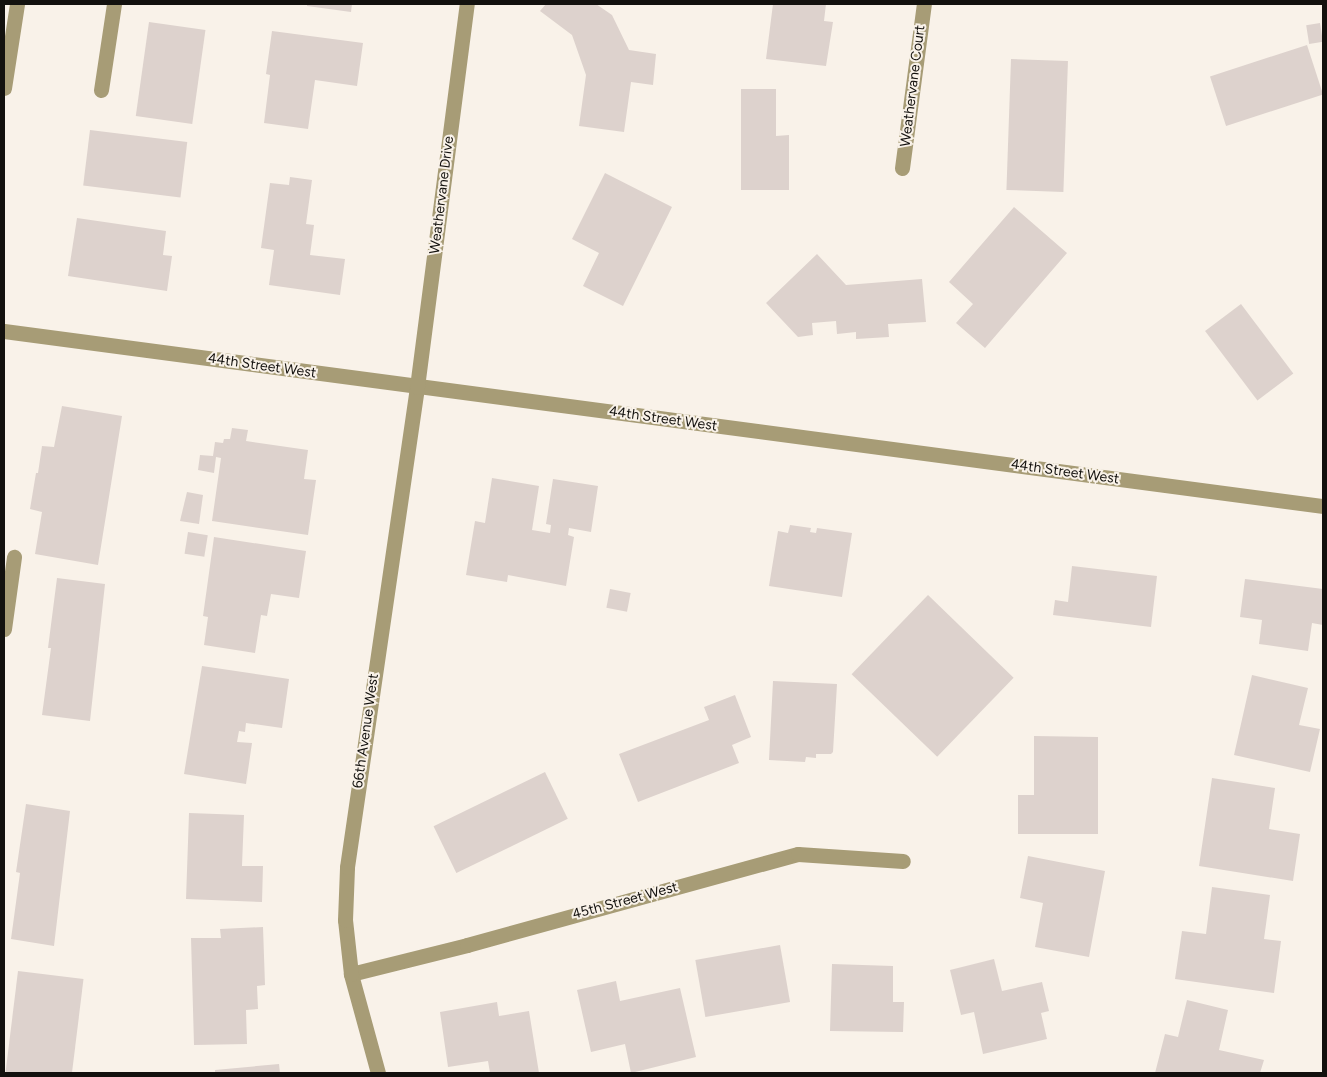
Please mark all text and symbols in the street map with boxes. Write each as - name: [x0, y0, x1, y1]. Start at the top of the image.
- street label: Weathervane Court: [897, 24, 929, 148]
- street label: Weathervane Drive: [426, 135, 458, 255]
- street label: 44th Street West: [207, 350, 317, 382]
- street label: 44th Street West: [608, 403, 718, 435]
- street label: 44th Street West: [1010, 456, 1120, 488]
- street label: 66th Avenue West: [350, 673, 382, 789]
- street label: 45th Street West: [571, 879, 679, 923]

